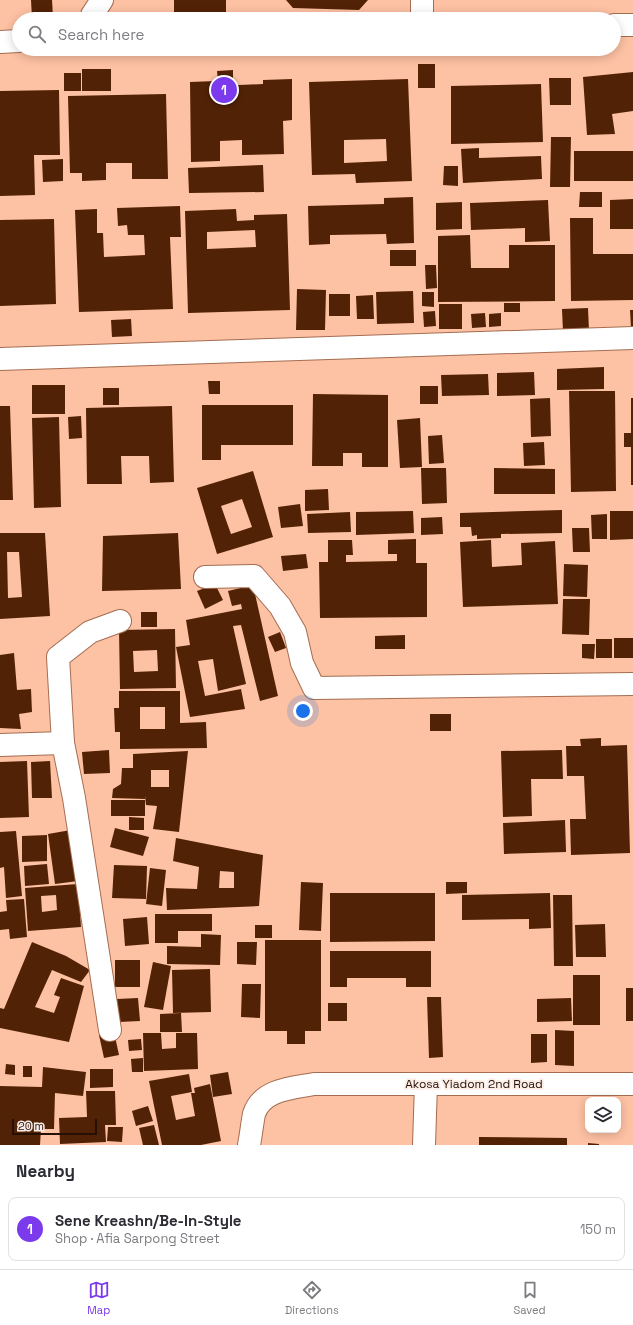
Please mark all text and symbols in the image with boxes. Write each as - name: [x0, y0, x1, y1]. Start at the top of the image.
- search box: [12, 12, 621, 56]
- icon: search: [26, 23, 48, 45]
- text: Search here: [58, 25, 144, 44]
- pin: 1: [211, 75, 237, 105]
- your location: [293, 701, 313, 721]
- street label: Akosa Yiadom 2nd Road: [405, 1076, 543, 1092]
- map controls: [585, 1097, 621, 1133]
- button: layers: [585, 1097, 621, 1133]
- scale bar: [12, 1117, 97, 1136]
- text: 20 m: [18, 1119, 44, 1133]
- text: Nearby: [16, 1160, 75, 1182]
- text: Sene Kreashn/Be-In-Style: [55, 1211, 242, 1230]
- text: 1: [27, 1221, 33, 1238]
- text: 150 m: [580, 1221, 616, 1238]
- text: Shop · Afia Sarpong Street: [55, 1230, 220, 1247]
- tab: Map: [87, 1279, 110, 1317]
- tab: Directions: [285, 1279, 339, 1317]
- tab: Saved: [514, 1279, 546, 1317]

